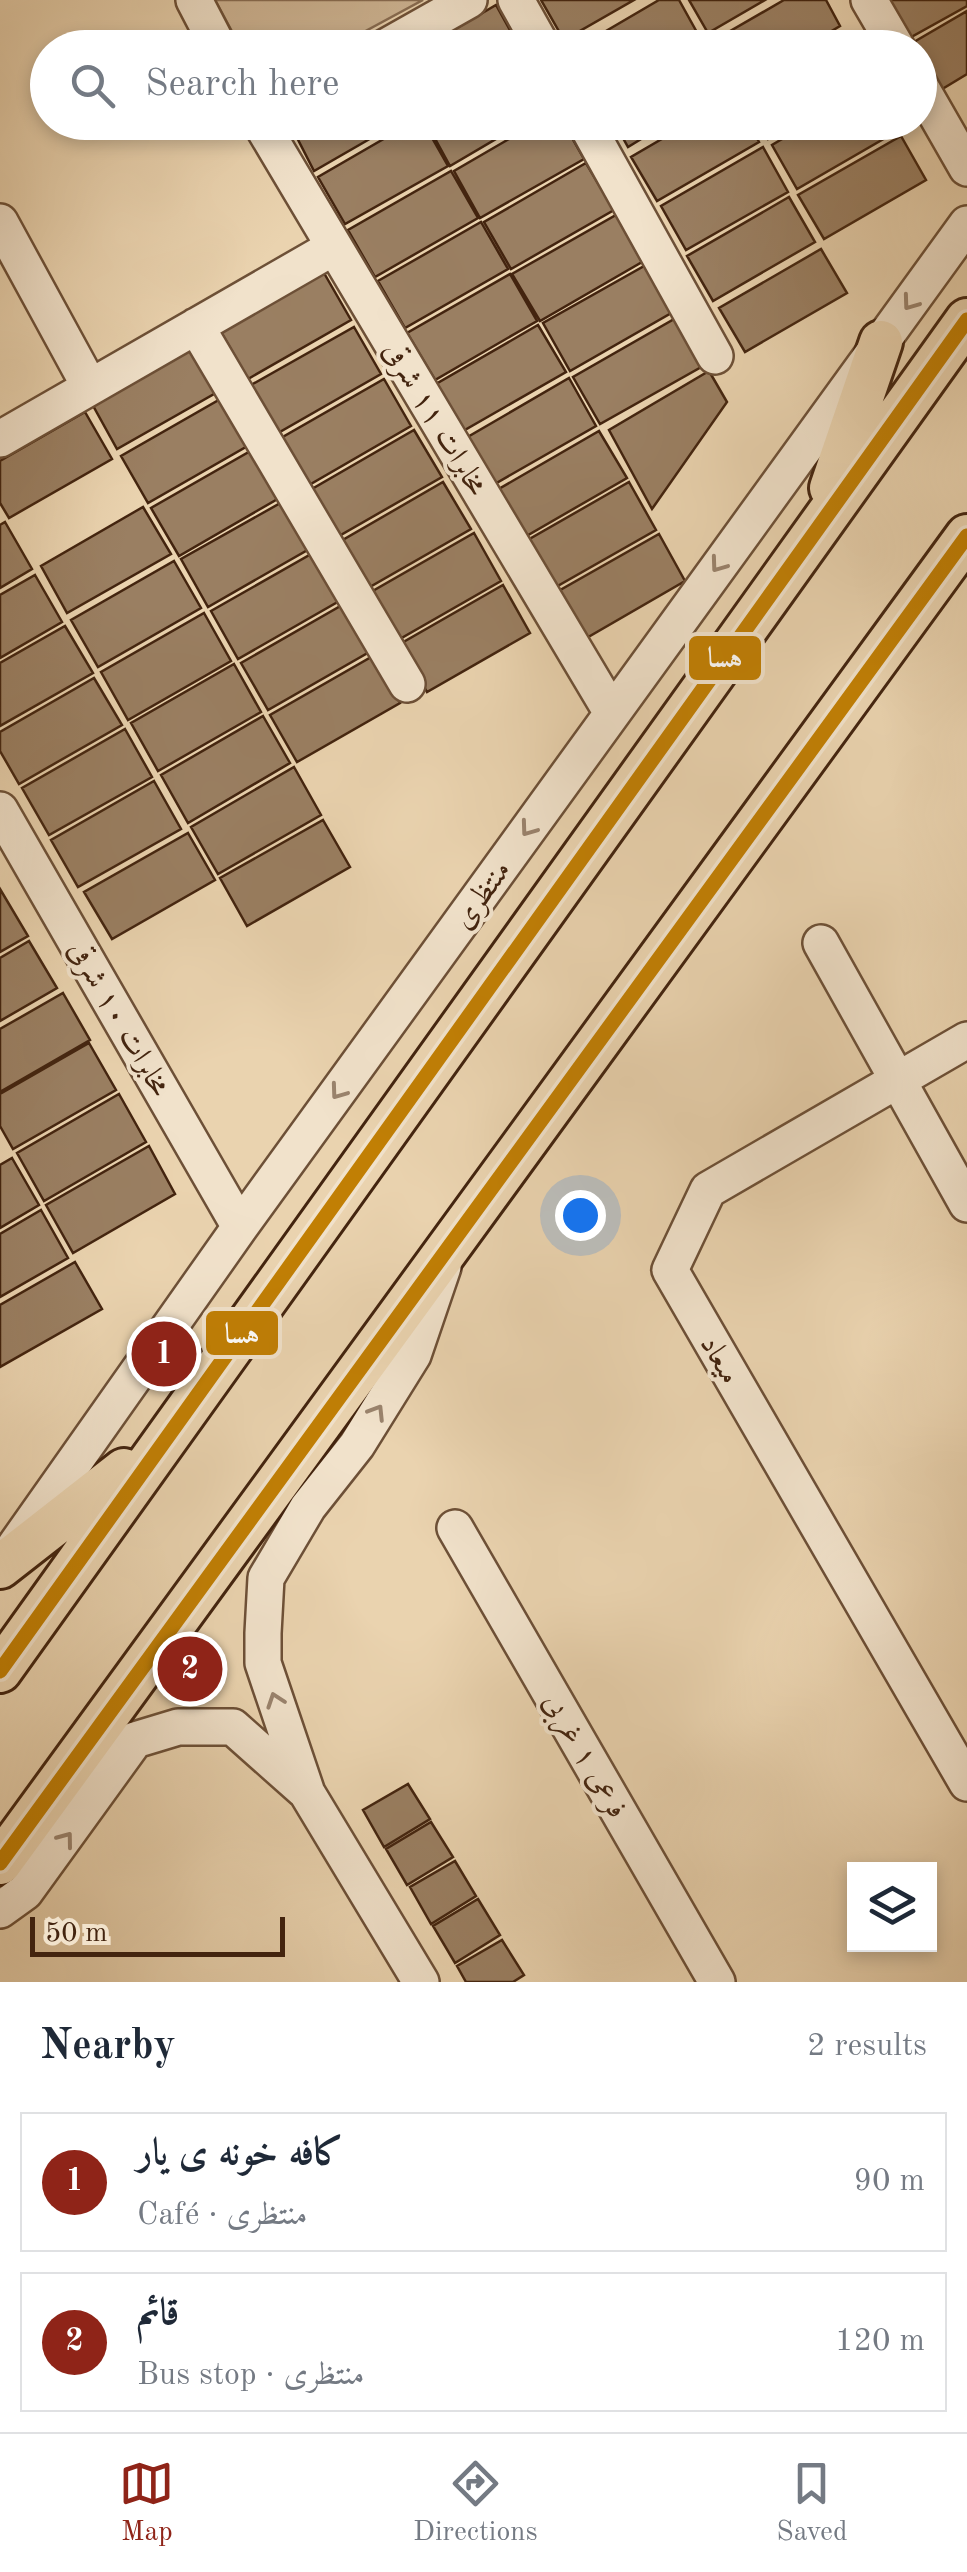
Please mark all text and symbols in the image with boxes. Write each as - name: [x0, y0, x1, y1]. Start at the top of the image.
- search box: [30, 30, 937, 140]
- icon: search: [65, 58, 120, 113]
- text: Search here: [145, 66, 340, 104]
- one-way arrow: [903, 291, 922, 310]
- street label: مخابرات ۱۱ شرقی: [374, 336, 493, 503]
- one-way arrow: [712, 554, 731, 573]
- line badge: هسا: [687, 634, 763, 682]
- text: هسا: [708, 645, 742, 674]
- one-way arrow: [522, 818, 540, 836]
- street label: منتظری: [448, 856, 519, 936]
- street label: مخابرات ۱۰ شرقی: [59, 936, 176, 1103]
- one-way arrow: [332, 1081, 349, 1099]
- your location: [555, 1190, 606, 1241]
- line badge: هسا: [204, 1309, 280, 1357]
- pin: 1: [132, 1316, 196, 1392]
- text: هسا: [225, 1321, 259, 1350]
- street label: میعاد: [694, 1331, 745, 1389]
- one-way arrow: [365, 1405, 384, 1423]
- pin: 2: [158, 1632, 222, 1706]
- street label: فرعی ۱ غربی: [533, 1688, 632, 1826]
- one-way arrow: [267, 1693, 287, 1710]
- one-way arrow: [54, 1833, 71, 1851]
- map controls: [847, 1862, 937, 1952]
- button: layers: [847, 1862, 937, 1952]
- scale bar: [30, 1912, 285, 1956]
- text: 50 m: [45, 1920, 108, 1948]
- text: Nearby: [40, 2026, 176, 2068]
- text: 2 results: [807, 2031, 927, 2063]
- text: کافه خونه ی یار: [137, 2135, 344, 2173]
- text: 1: [65, 2166, 84, 2198]
- text: 90 m: [854, 2166, 925, 2198]
- text: Café · منتظری: [137, 2200, 308, 2232]
- text: قائم: [137, 2295, 179, 2333]
- text: 2: [65, 2326, 84, 2358]
- text: 120 m: [835, 2326, 925, 2358]
- text: Bus stop · منتظری: [137, 2360, 365, 2392]
- tab: Map: [119, 2456, 174, 2551]
- tab: Directions: [413, 2456, 538, 2551]
- tab: Saved: [776, 2456, 848, 2551]

